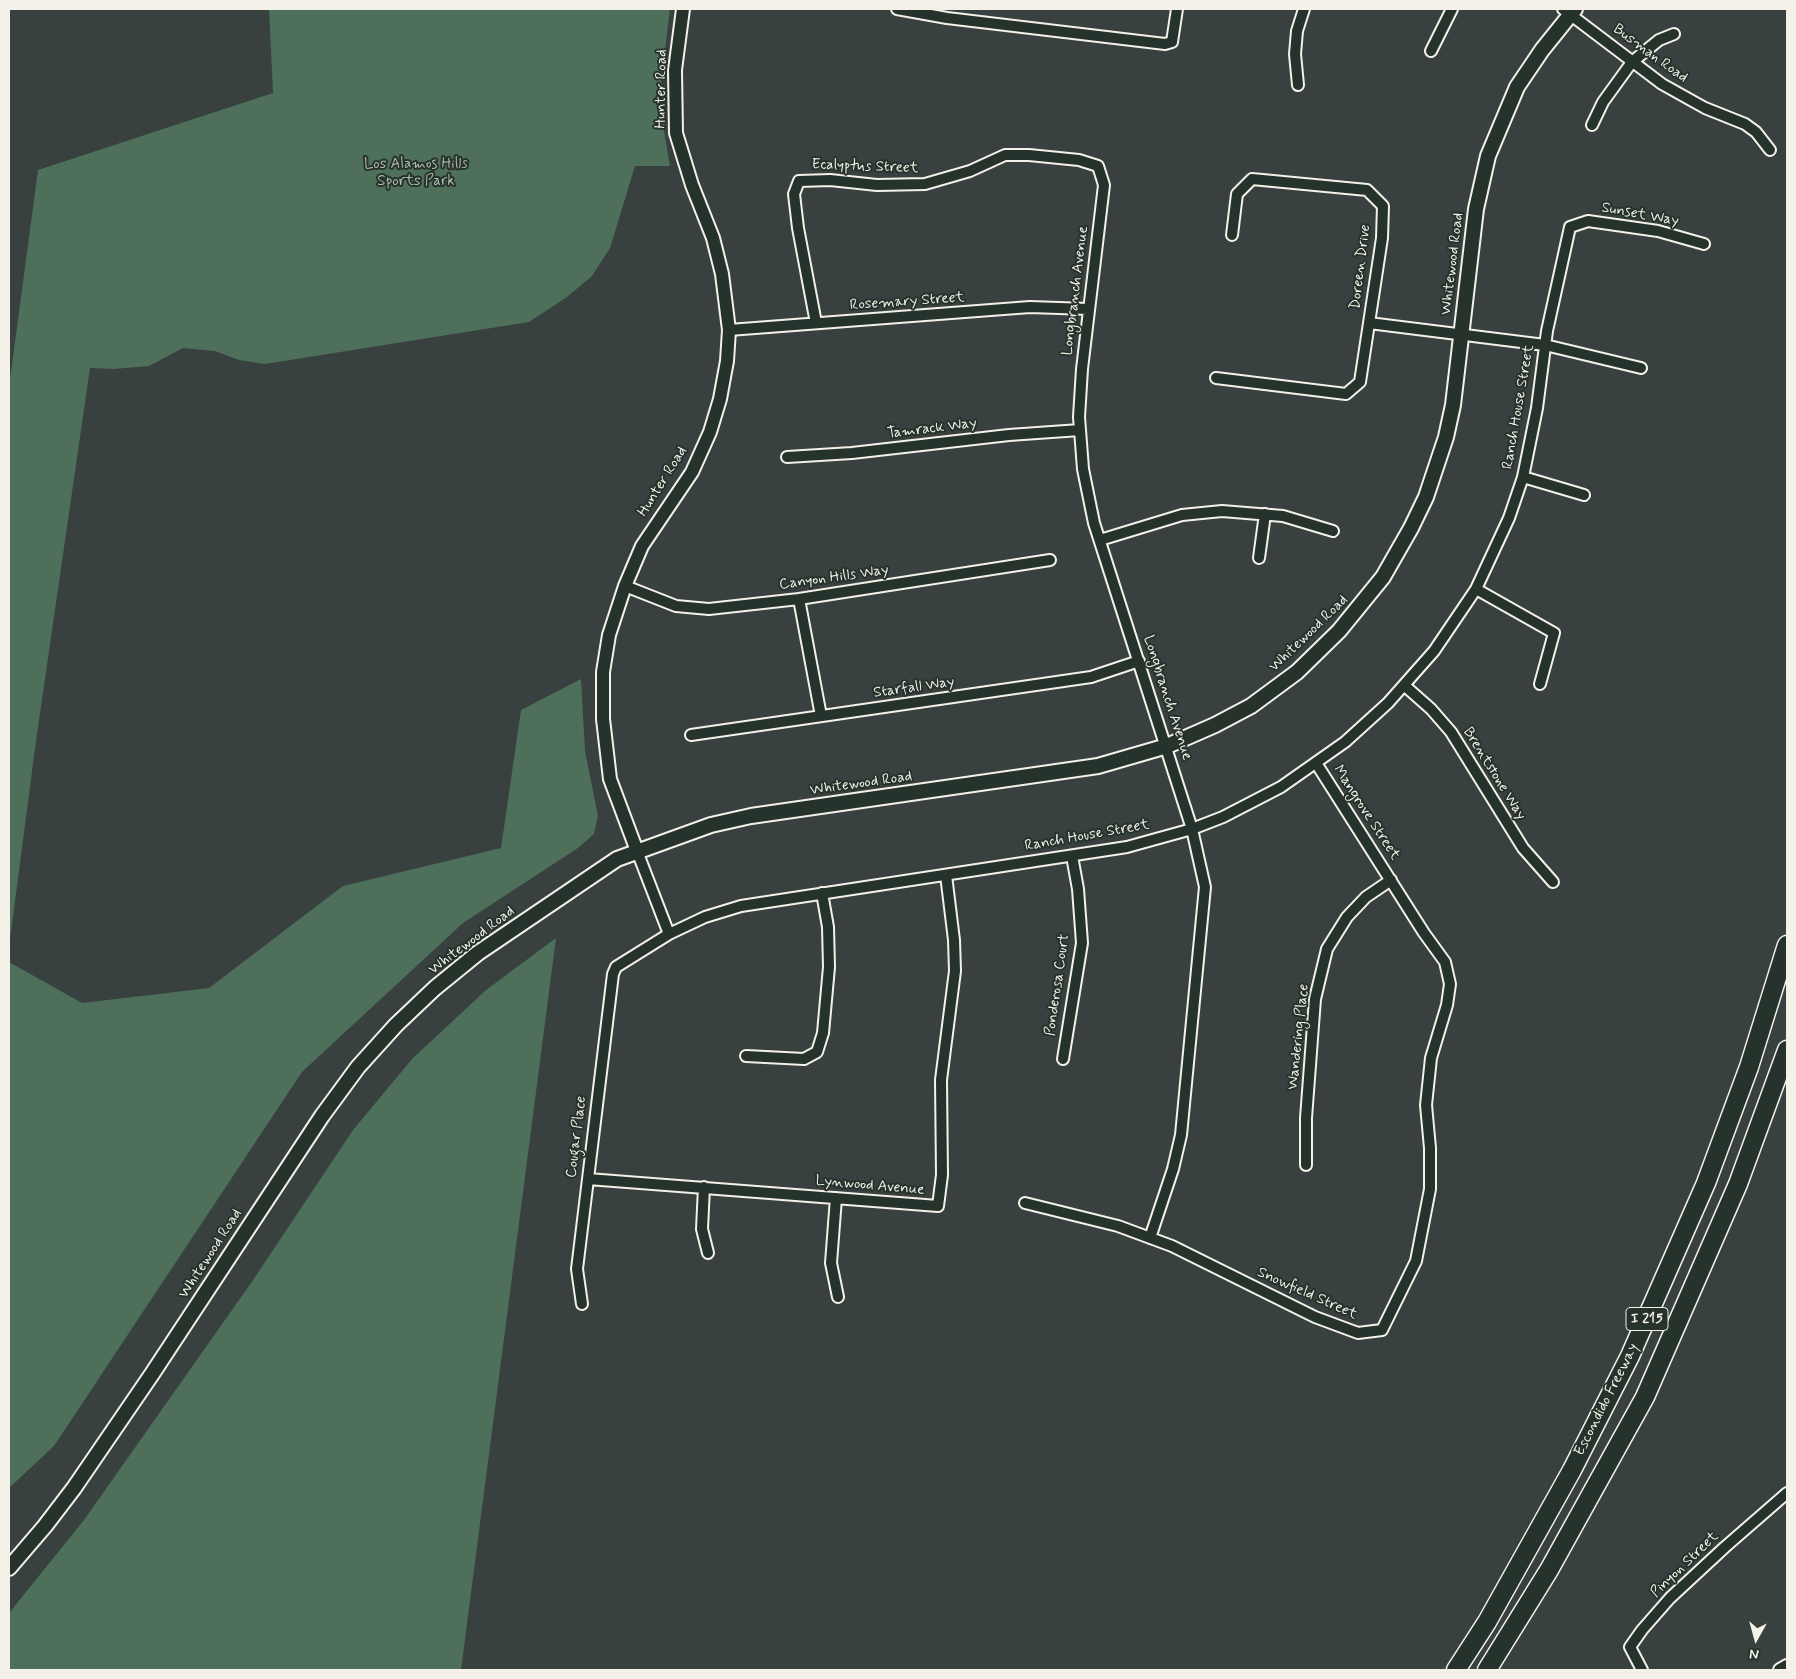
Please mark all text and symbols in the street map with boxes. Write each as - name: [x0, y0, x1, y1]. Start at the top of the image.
- street label: Busman Road: [1609, 21, 1691, 87]
- street label: Hunter Road: [652, 49, 672, 129]
- park label: Los Alamos Hills Sports Park: [364, 156, 468, 191]
- street label: Ecalyptus Street: [811, 156, 919, 178]
- street label: Sunset Way: [1600, 199, 1680, 231]
- street label: Whitewood Road: [1438, 212, 1468, 316]
- street label: Doreen Drive: [1347, 223, 1375, 311]
- street label: Longbranch Avenue: [1059, 225, 1093, 357]
- street label: Rosemary Street: [849, 289, 965, 315]
- street label: Ranch House Street: [1499, 343, 1539, 471]
- street label: Tamrack Way: [886, 415, 978, 443]
- street label: Hunter Road: [634, 444, 692, 520]
- street label: Canyon Hills Way: [778, 561, 890, 595]
- street label: Whitewood Road: [1266, 592, 1352, 676]
- street label: Longbranch Avenue: [1138, 633, 1196, 763]
- street label: Starfall Way: [872, 673, 956, 703]
- street label: Brentstone Way: [1458, 724, 1530, 824]
- street label: Mangrove Street: [1329, 762, 1403, 864]
- street label: Whitewood Road: [809, 768, 913, 800]
- street label: Ranch House Street: [1023, 816, 1151, 856]
- street label: Whitewood Road: [425, 903, 519, 979]
- street label: Ponderosa Court: [1042, 933, 1074, 1037]
- street label: Wandering Place: [1284, 983, 1314, 1091]
- street label: Cougar Place: [563, 1095, 591, 1179]
- street label: Lynwood Avenue: [815, 1172, 925, 1200]
- street label: Whitewood Road: [175, 1206, 247, 1302]
- street label: Snowfield Street: [1254, 1264, 1360, 1324]
- road number: I 215: [1626, 1308, 1668, 1330]
- street label: Escondido Freeway: [1571, 1341, 1643, 1459]
- street label: Pinyon Street: [1647, 1528, 1723, 1602]
- north arrow: [1731, 1614, 1781, 1664]
- text: N: [1748, 1644, 1760, 1663]

